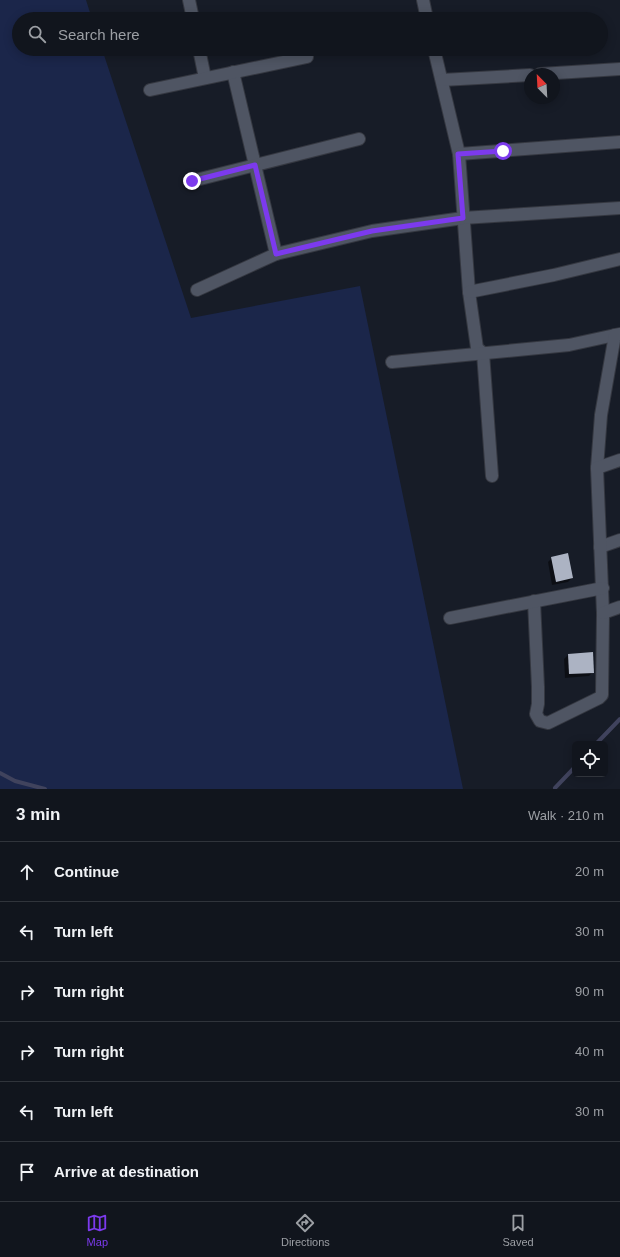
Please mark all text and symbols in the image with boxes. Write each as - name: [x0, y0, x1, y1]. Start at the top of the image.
- search box: [12, 12, 608, 56]
- icon: search: [26, 23, 48, 45]
- text: Search here: [58, 26, 140, 43]
- north arrow: [524, 68, 560, 104]
- route start: [494, 142, 512, 160]
- route end: [183, 172, 201, 190]
- map controls: [572, 741, 608, 777]
- button: locate: [572, 741, 608, 777]
- text: 3 min: [16, 805, 60, 824]
- text: Walk · 210 m: [528, 808, 604, 823]
- icon: ahead: [16, 861, 38, 883]
- text: Continue: [54, 863, 119, 880]
- text: 20 m: [575, 864, 604, 879]
- icon: left: [16, 921, 38, 943]
- text: Turn left: [54, 923, 113, 940]
- text: 30 m: [575, 924, 604, 939]
- icon: right: [16, 981, 38, 1003]
- text: Turn right: [54, 983, 124, 1000]
- text: 90 m: [575, 984, 604, 999]
- icon: right: [16, 1041, 38, 1063]
- text: Turn right: [54, 1043, 124, 1060]
- text: 40 m: [575, 1044, 604, 1059]
- icon: left: [16, 1101, 38, 1123]
- text: Turn left: [54, 1103, 113, 1120]
- text: 30 m: [575, 1104, 604, 1119]
- icon: arrive: [16, 1161, 38, 1183]
- text: Arrive at destination: [54, 1163, 199, 1180]
- tab: Map: [86, 1212, 108, 1248]
- tab: Directions: [281, 1212, 330, 1248]
- tab: Saved: [502, 1212, 534, 1248]

